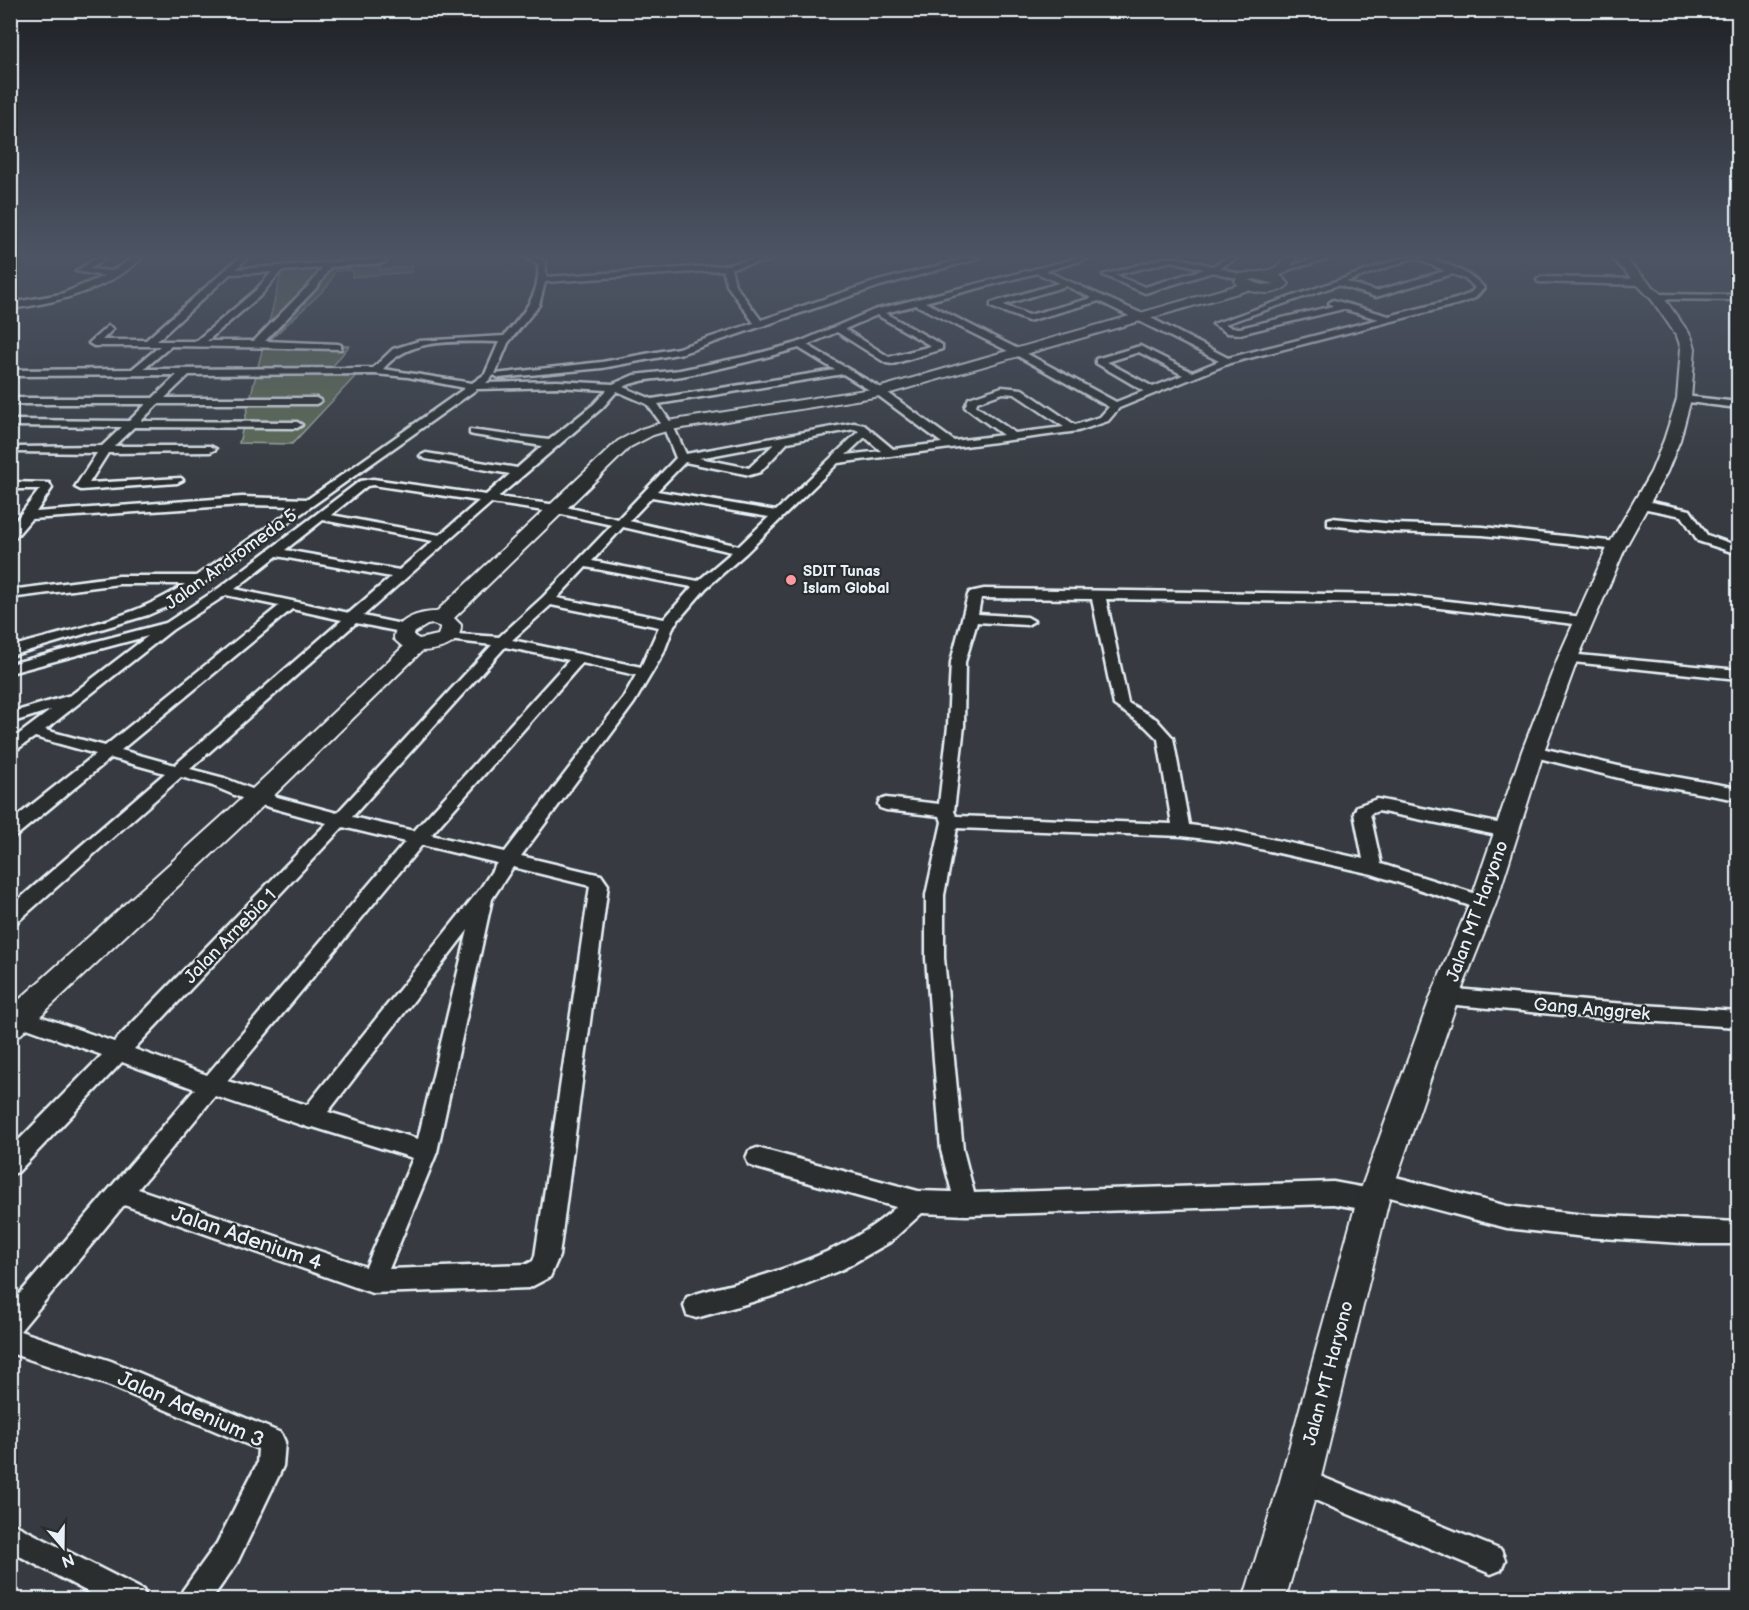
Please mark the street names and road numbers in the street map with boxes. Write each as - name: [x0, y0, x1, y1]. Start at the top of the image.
- street label: Jalan Andromeda 5: [161, 505, 301, 614]
- street label: Jalan MT Haryono: [1442, 838, 1513, 985]
- street label: Jalan Arnebia 1: [180, 885, 281, 988]
- street label: Gang Anggrek: [1533, 994, 1651, 1025]
- street label: Jalan Adenium 4: [168, 1201, 326, 1276]
- street label: Jalan MT Haryono: [1299, 1299, 1358, 1448]
- street label: Jalan Adenium 3: [114, 1366, 268, 1453]

